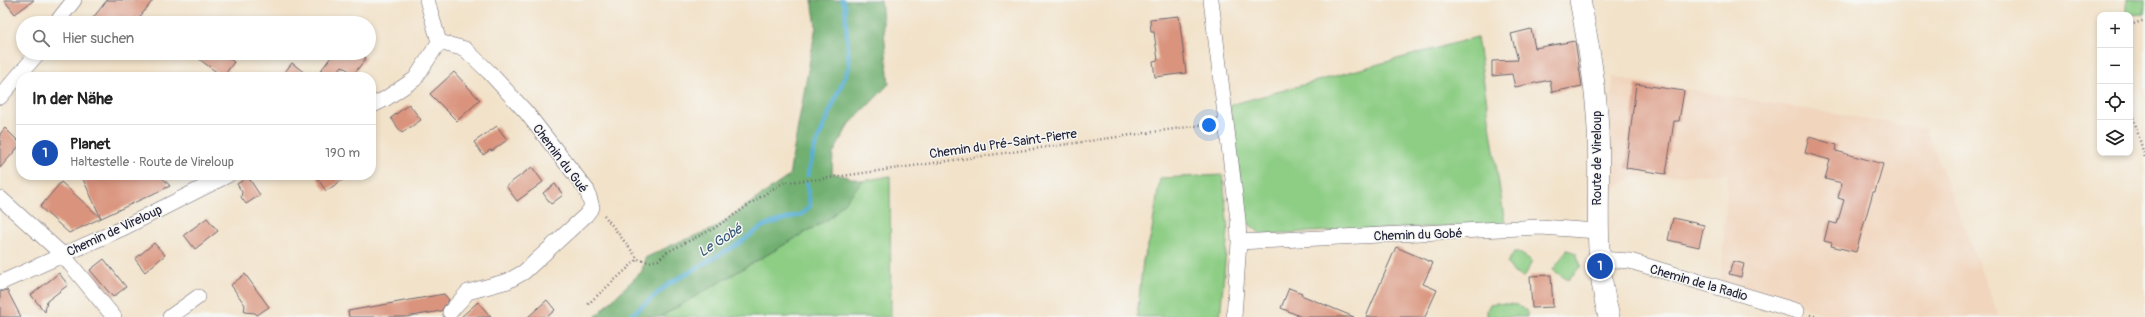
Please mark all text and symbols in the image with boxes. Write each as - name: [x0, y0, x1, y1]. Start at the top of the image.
- map controls: [2097, 12, 2133, 156]
- button: +: [2097, 12, 2133, 48]
- search box: [16, 16, 376, 60]
- icon: search: [30, 27, 52, 49]
- text: Hier suchen: [62, 29, 134, 48]
- button: −: [2097, 48, 2133, 84]
- button: locate: [2097, 84, 2133, 120]
- text: In der Nähe: [32, 88, 113, 109]
- street label: Route de Vireloup: [1589, 111, 1605, 205]
- your location: [1199, 115, 1219, 135]
- button: layers: [2097, 120, 2133, 156]
- street label: Chemin du Gué: [529, 121, 591, 196]
- street label: Chemin du Pré-Saint-Pierre: [928, 126, 1079, 162]
- text: Planet: [70, 135, 110, 154]
- text: 1: [42, 145, 48, 161]
- text: 190 m: [325, 145, 360, 161]
- text: Haltestelle · Route de Vireloup: [70, 154, 234, 170]
- street label: Chemin de Vireloup: [64, 202, 165, 260]
- water label: Le Gobé: [695, 219, 747, 261]
- street label: Chemin du Gobé: [1373, 225, 1463, 245]
- pin: 1: [1587, 251, 1613, 281]
- street label: Chemin de la Radio: [1648, 261, 1750, 305]

